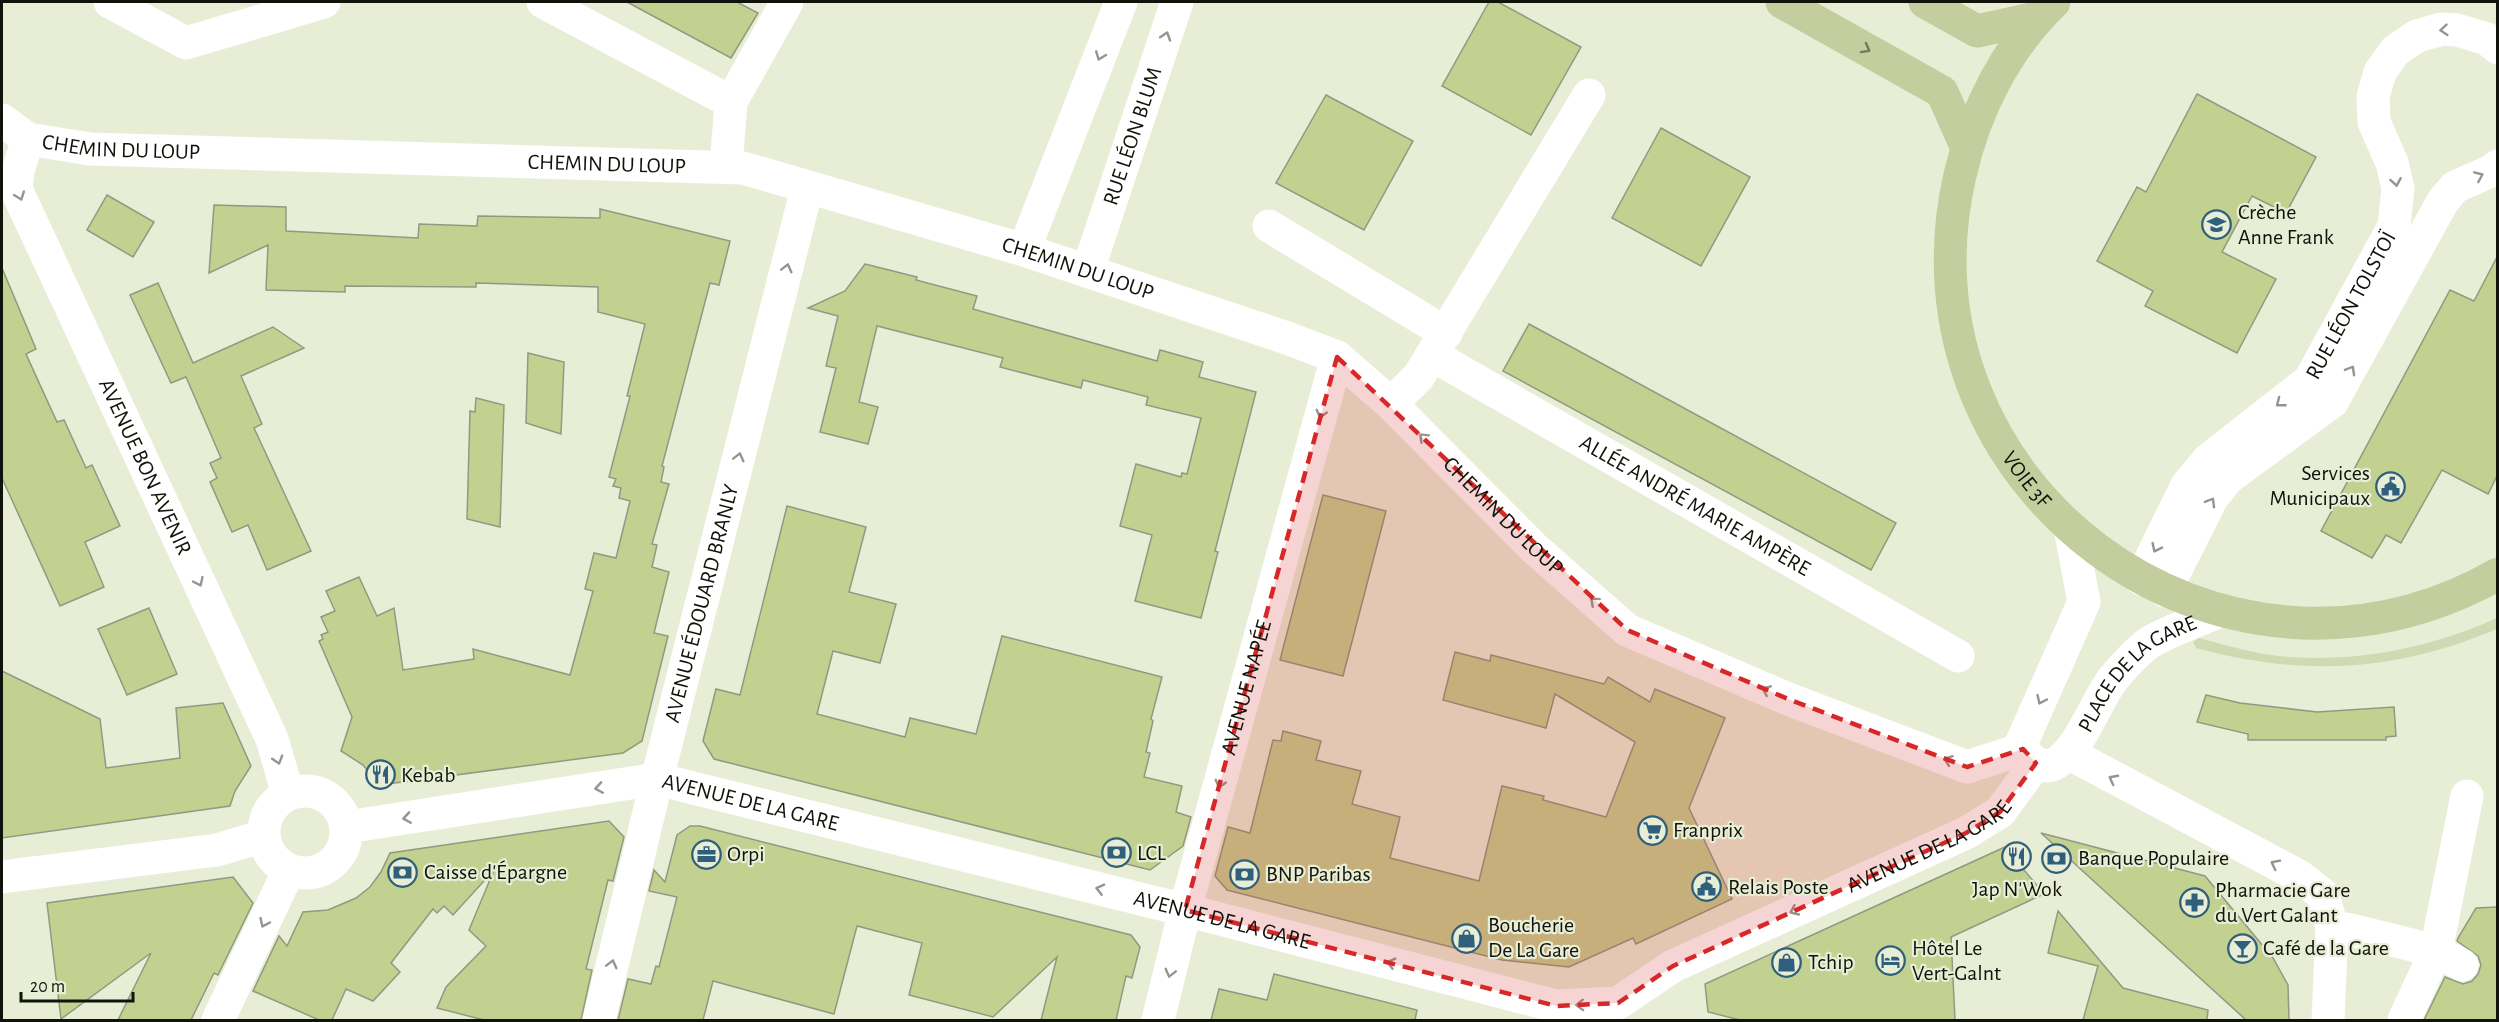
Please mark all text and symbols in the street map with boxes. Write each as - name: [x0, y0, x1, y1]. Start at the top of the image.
- one-way arrow: [2439, 23, 2448, 36]
- one-way arrow: [1159, 31, 1171, 42]
- one-way arrow: [1859, 42, 1870, 53]
- one-way arrow: [1094, 50, 1107, 61]
- street label: RUE LÉON BLUM: [1099, 64, 1166, 208]
- street label: CHEMIN DU LOUP: [41, 130, 200, 163]
- street label: CHEMIN DU LOUP: [527, 151, 686, 177]
- one-way arrow: [2472, 172, 2483, 184]
- one-way arrow: [2389, 177, 2401, 186]
- one-way arrow: [13, 190, 26, 200]
- place label: Crèche Anne Frank: [2238, 201, 2334, 248]
- school or university icon: Crèche Anne Frank: [2201, 209, 2233, 241]
- street label: RUE LÉON TOLSTOÏ: [2302, 228, 2400, 383]
- street label: CHEMIN DU LOUP: [1000, 233, 1157, 304]
- one-way arrow: [780, 264, 792, 274]
- one-way arrow: [2343, 366, 2355, 376]
- street label: AVENUE BON AVENIR: [95, 375, 196, 558]
- one-way arrow: [2276, 396, 2287, 407]
- one-way arrow: [1316, 409, 1329, 419]
- street label: ALLÉE ANDRÉ MARIE AMPÈRE: [1576, 431, 1814, 580]
- one-way arrow: [1420, 434, 1431, 445]
- street label: VOIE 3F: [1998, 447, 2056, 512]
- one-way arrow: [731, 453, 744, 463]
- street label: CHEMIN DU LOUP: [1439, 453, 1567, 579]
- place label: Services Municipaux: [2269, 462, 2370, 509]
- public building icon: Services Municipaux: [2375, 470, 2407, 502]
- street label: AVENUE ÉDOUARD BRANLY: [661, 482, 742, 725]
- one-way arrow: [2204, 498, 2216, 508]
- one-way arrow: [2151, 542, 2163, 553]
- one-way arrow: [191, 576, 203, 587]
- one-way arrow: [1590, 597, 1601, 608]
- street label: PLACE DE LA GARE: [2074, 611, 2200, 736]
- street label: AVENUE NAPÉE: [1217, 617, 1275, 757]
- one-way arrow: [1761, 685, 1772, 697]
- one-way arrow: [2036, 694, 2048, 705]
- one-way arrow: [271, 754, 283, 765]
- one-way arrow: [1943, 755, 1954, 767]
- restaurant icon: Kebab: [364, 759, 396, 791]
- place label: Kebab: [401, 764, 455, 786]
- street label: AVENUE DE LA GARE: [660, 770, 841, 835]
- one-way arrow: [2109, 775, 2120, 786]
- one-way arrow: [1214, 779, 1227, 789]
- one-way arrow: [595, 781, 604, 793]
- street label: AVENUE DE LA GARE: [1843, 796, 2016, 897]
- one-way arrow: [402, 812, 411, 824]
- supermarket icon: Franprix: [1636, 814, 1668, 846]
- place label: Franprix: [1673, 819, 1743, 841]
- bank icon: LCL: [1100, 837, 1132, 869]
- office icon: Orpi: [690, 838, 722, 870]
- restaurant icon: Jap N'Wok: [2001, 841, 2033, 873]
- place label: LCL: [1137, 842, 1167, 864]
- bank icon: Banque Populaire: [2041, 842, 2073, 874]
- place label: Orpi: [727, 843, 765, 865]
- place label: Banque Populaire: [2078, 847, 2229, 869]
- bank icon: Caisse d'Épargne: [387, 856, 419, 888]
- bank icon: BNP Paribas: [1229, 858, 1261, 890]
- place label: Caisse d'Épargne: [424, 860, 567, 883]
- one-way arrow: [2271, 860, 2281, 871]
- place label: BNP Paribas: [1266, 863, 1371, 885]
- public building icon: Relais Poste: [1691, 871, 1723, 903]
- place label: Relais Poste: [1728, 876, 1829, 898]
- place label: Jap N'Wok: [1972, 878, 2062, 900]
- place label: Pharmacie Gare du Vert Galant: [2215, 879, 2350, 926]
- one-way arrow: [1095, 883, 1105, 896]
- street label: AVENUE DE LA GARE: [1132, 887, 1313, 953]
- pharmacy icon: Pharmacie Gare du Vert Galant: [2178, 887, 2210, 919]
- one-way arrow: [1789, 904, 1800, 916]
- place label: Boucherie De La Gare: [1488, 914, 1579, 961]
- one-way arrow: [260, 917, 272, 928]
- shop icon: Boucherie De La Gare: [1451, 922, 1483, 954]
- bar icon: Café de la Gare: [2226, 932, 2258, 964]
- place label: Hôtel Le Vert-Galnt: [1912, 937, 2001, 984]
- place label: Café de la Gare: [2263, 937, 2389, 959]
- hotel icon: Hôtel Le Vert-Galnt: [1875, 945, 1907, 977]
- shop icon: Tchip: [1771, 946, 1803, 978]
- place label: Tchip: [1808, 951, 1854, 973]
- one-way arrow: [1386, 958, 1397, 970]
- one-way arrow: [605, 959, 618, 969]
- scale bar: [21, 965, 134, 1003]
- one-way arrow: [1164, 967, 1177, 977]
- text: 20 m: [30, 978, 65, 996]
- one-way arrow: [1576, 998, 1585, 1011]

